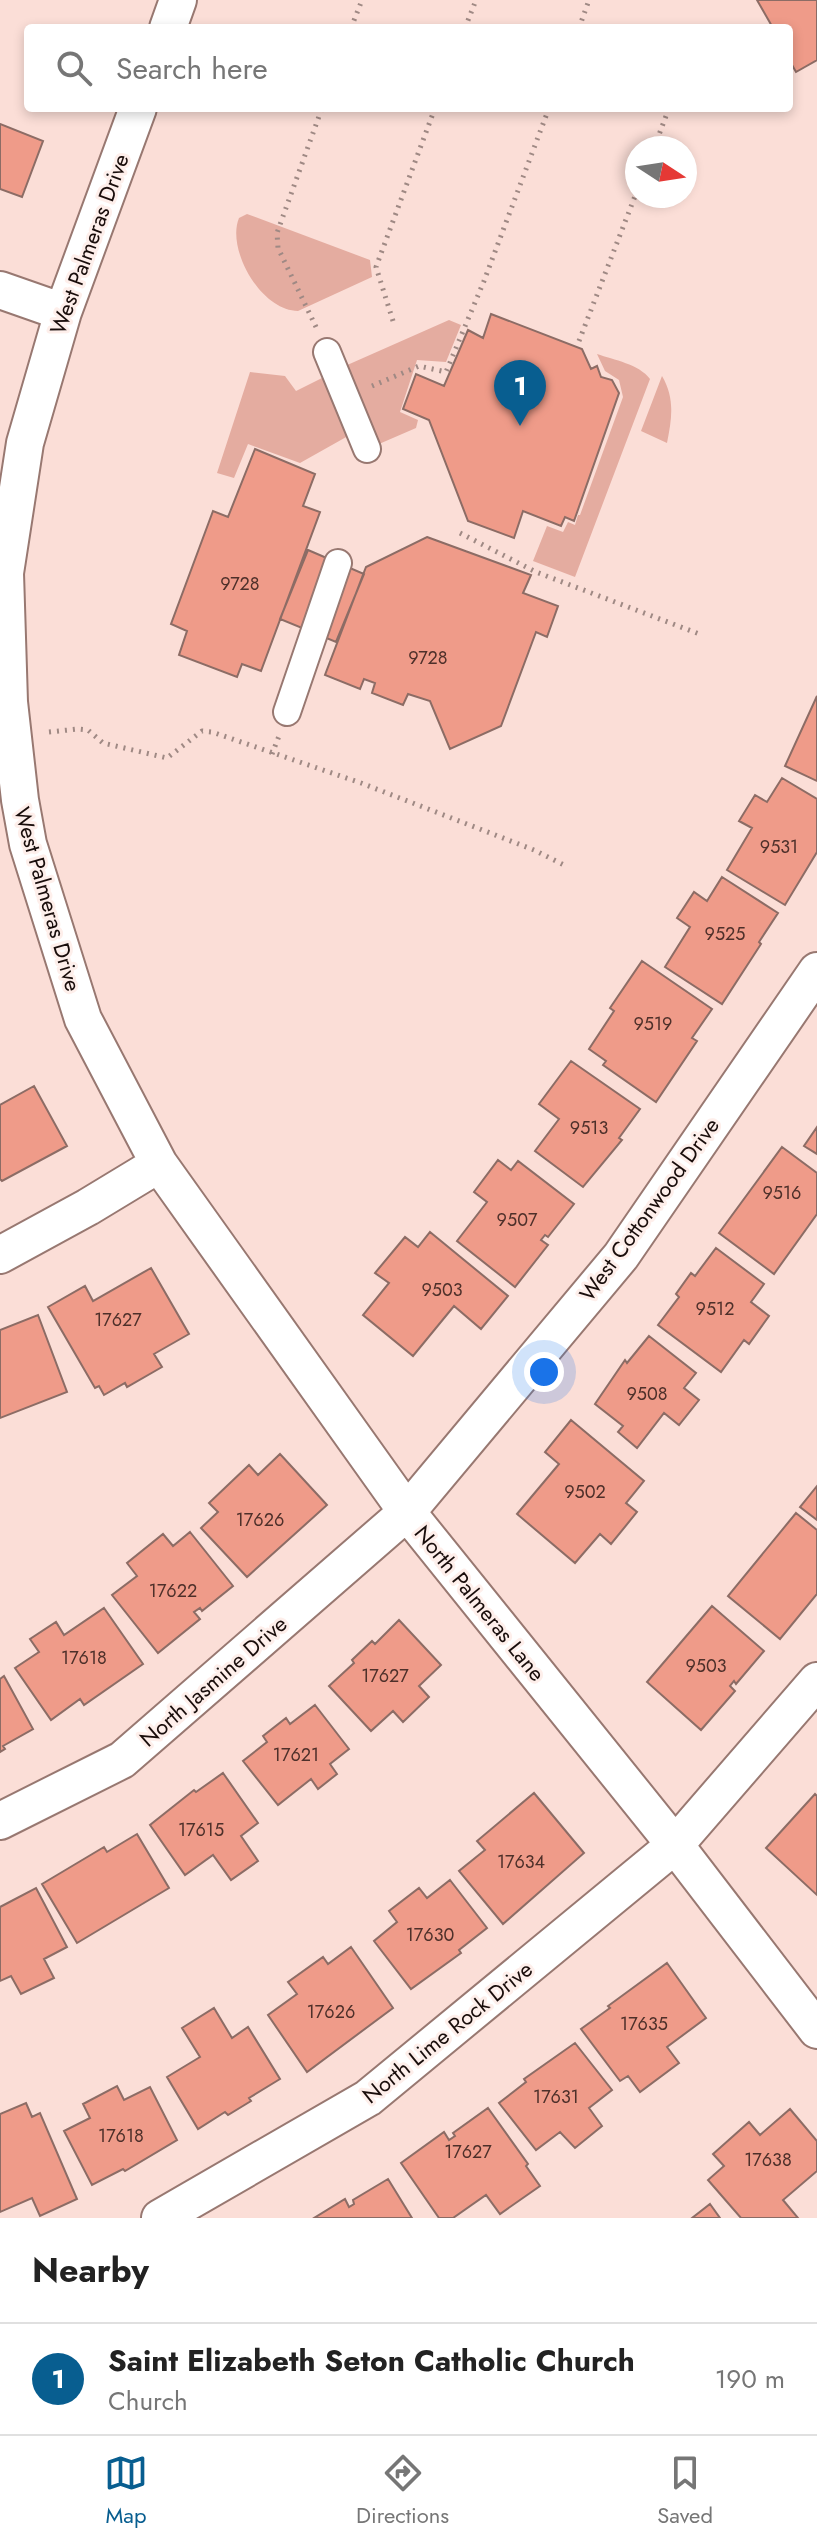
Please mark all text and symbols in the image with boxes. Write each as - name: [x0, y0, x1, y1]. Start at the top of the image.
- search box: [24, 24, 793, 112]
- icon: search: [52, 46, 96, 90]
- text: Search here: [116, 47, 268, 90]
- north arrow: [625, 136, 697, 208]
- street label: West Palmeras Drive: [41, 149, 137, 339]
- pin: 1: [494, 360, 546, 426]
- house number: 9728: [220, 571, 260, 597]
- house number: 9728: [408, 645, 448, 671]
- street label: West Palmeras Drive: [6, 803, 90, 995]
- house number: 9531: [760, 834, 798, 860]
- house number: 9525: [705, 921, 745, 947]
- house number: 9519: [634, 1011, 673, 1037]
- street label: West Cottonwood Drive: [571, 1111, 727, 1307]
- house number: 9513: [570, 1115, 608, 1141]
- house number: 9516: [763, 1180, 802, 1206]
- house number: 9507: [497, 1207, 538, 1233]
- house number: 9503: [421, 1277, 463, 1303]
- house number: 9512: [696, 1296, 734, 1322]
- house number: 17627: [94, 1307, 142, 1333]
- your location: [524, 1352, 564, 1392]
- house number: 9508: [626, 1381, 668, 1407]
- house number: 9502: [564, 1479, 606, 1505]
- house number: 17626: [236, 1507, 284, 1533]
- street label: North Palmeras Lane: [407, 1518, 553, 1688]
- house number: 17622: [149, 1578, 197, 1604]
- street label: North Jasmine Drive: [132, 1608, 294, 1754]
- house number: 17618: [61, 1645, 107, 1671]
- house number: 9503: [685, 1653, 727, 1679]
- house number: 17627: [361, 1663, 409, 1689]
- house number: 17621: [273, 1742, 319, 1768]
- house number: 17615: [178, 1817, 224, 1843]
- house number: 17634: [497, 1849, 545, 1875]
- house number: 17630: [406, 1922, 454, 1948]
- street label: North Lime Rock Drive: [355, 1953, 539, 2111]
- house number: 17626: [307, 1999, 355, 2025]
- house number: 17635: [620, 2011, 668, 2037]
- house number: 17631: [533, 2084, 579, 2110]
- house number: 17618: [98, 2123, 144, 2149]
- house number: 17627: [444, 2139, 492, 2165]
- house number: 17638: [744, 2147, 792, 2173]
- text: Nearby: [32, 2246, 149, 2295]
- text: Saint Elizabeth Seton Catholic Church: [108, 2339, 635, 2382]
- text: 1: [51, 2360, 65, 2398]
- text: 190 m: [715, 2360, 785, 2398]
- text: Church: [108, 2382, 188, 2420]
- tab: Map: [104, 2451, 148, 2531]
- tab: Directions: [356, 2451, 449, 2531]
- tab: Saved: [657, 2451, 713, 2531]

